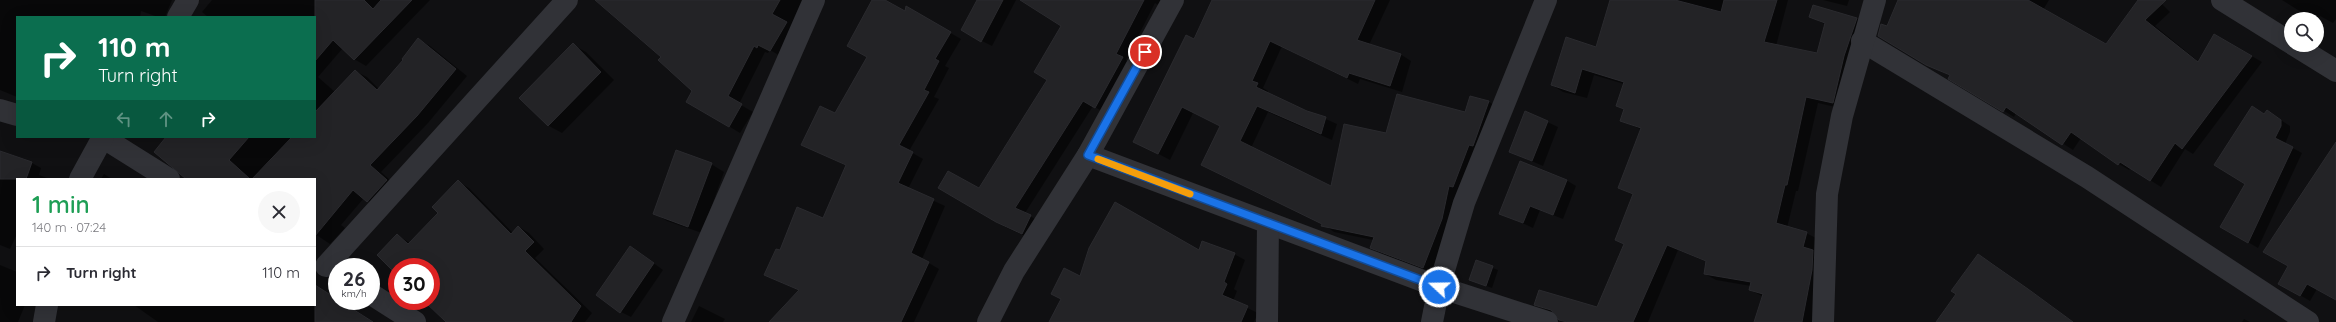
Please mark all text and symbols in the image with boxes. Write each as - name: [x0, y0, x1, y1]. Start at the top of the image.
- map controls: [2284, 12, 2324, 52]
- button: search: [2284, 12, 2324, 52]
- text: 110 m: [98, 29, 171, 64]
- icon: right: [32, 32, 84, 84]
- pin: [1128, 35, 1162, 69]
- icon: arrive: [1134, 41, 1156, 63]
- text: Turn right: [98, 64, 178, 87]
- icon: left: [113, 108, 135, 130]
- icon: ahead: [155, 108, 177, 130]
- icon: right: [197, 108, 219, 130]
- text: 1 min: [32, 189, 90, 219]
- button: close: [258, 191, 300, 233]
- text: 140 m · 07:24: [32, 219, 106, 235]
- speed limit sign: 30: [388, 258, 440, 310]
- icon: right: [32, 262, 54, 284]
- text: Turn right: [66, 263, 137, 282]
- text: 110 m: [262, 263, 300, 282]
- text: 26: [343, 266, 365, 291]
- position arrow: [1418, 266, 1460, 308]
- text: km/h: [341, 287, 367, 300]

